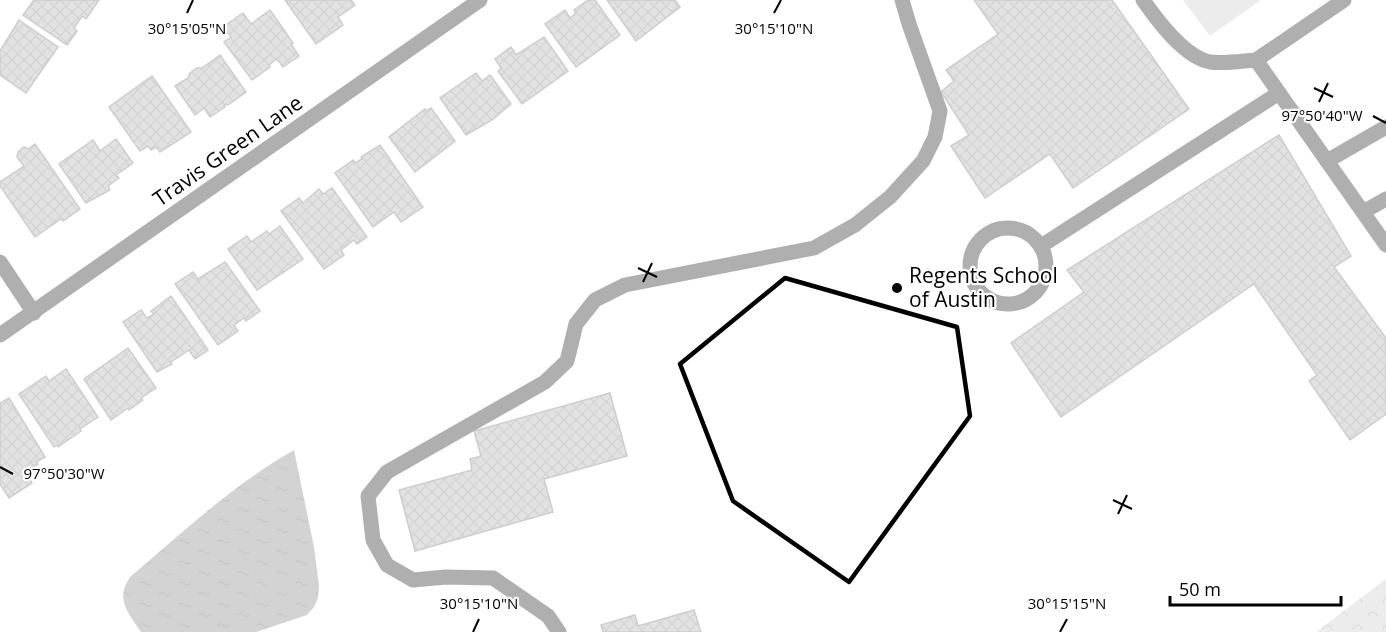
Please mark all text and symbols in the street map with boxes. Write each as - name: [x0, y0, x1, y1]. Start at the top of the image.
- text: 30°15'05"N: [148, 18, 226, 38]
- text: 30°15'10"N: [735, 18, 813, 38]
- street label: Travis Green Lane: [147, 88, 308, 212]
- text: 97°50'40"W: [1282, 105, 1363, 125]
- place label: Regents School of Austin: [909, 261, 1058, 313]
- marker: Regents School of Austin: [890, 281, 904, 295]
- text: 97°50'30"W: [24, 463, 105, 483]
- scale bar: [1170, 569, 1341, 607]
- text: 50 m: [1179, 577, 1221, 601]
- text: 30°15'10"N: [440, 593, 518, 613]
- text: 30°15'15"N: [1028, 593, 1106, 613]

